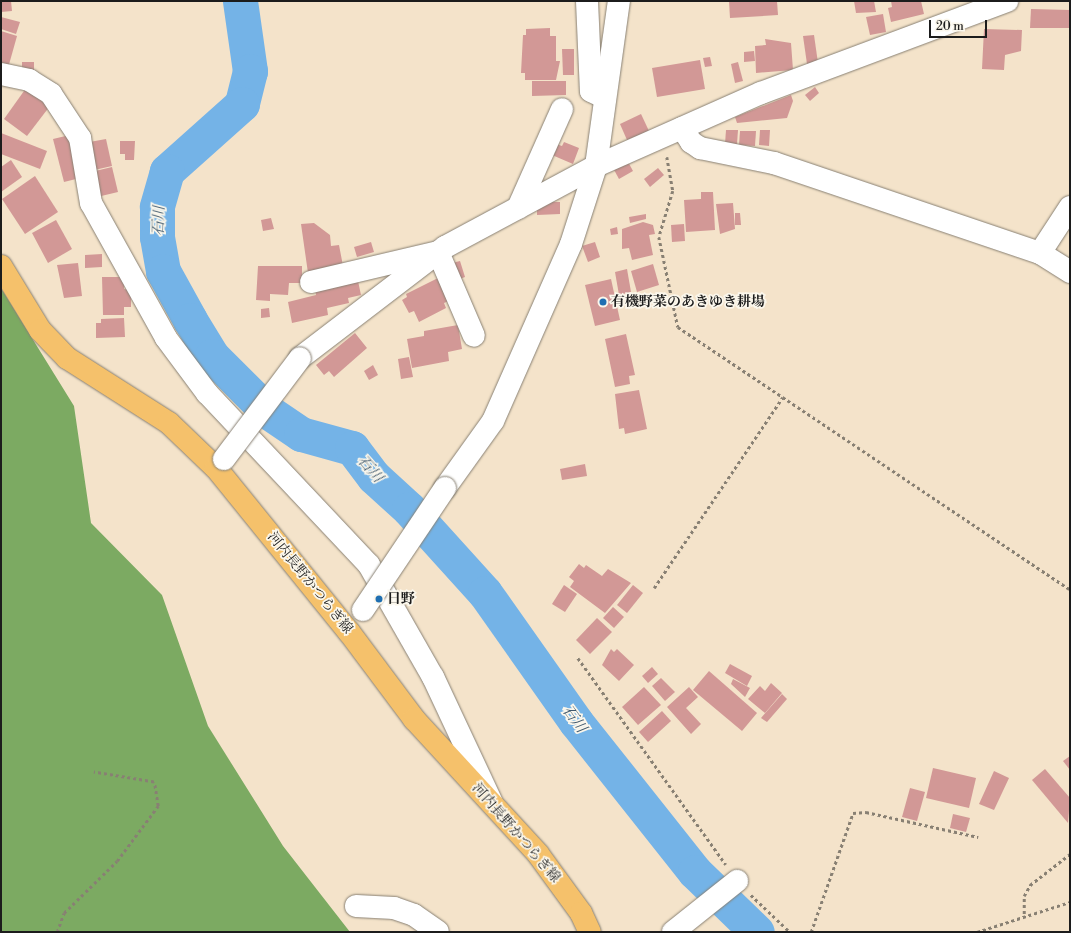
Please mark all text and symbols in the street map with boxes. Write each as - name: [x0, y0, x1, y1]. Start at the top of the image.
- scale bar: [931, 12, 989, 38]
- text: 20 m: [936, 19, 964, 34]
- water label: 石川: [149, 206, 169, 236]
- place label: 有機野菜のあきゆき耕場: [611, 294, 765, 310]
- marker: 有機野菜のあきゆき耕場: [598, 297, 608, 307]
- water label: 石川: [353, 452, 387, 486]
- street label: 河内長野かつらぎ線: [264, 529, 356, 637]
- place label: 日野: [387, 591, 415, 607]
- marker: 日野: [374, 594, 384, 604]
- water label: 石川: [558, 702, 590, 736]
- street label: 河内長野かつらぎ線: [468, 780, 564, 886]

